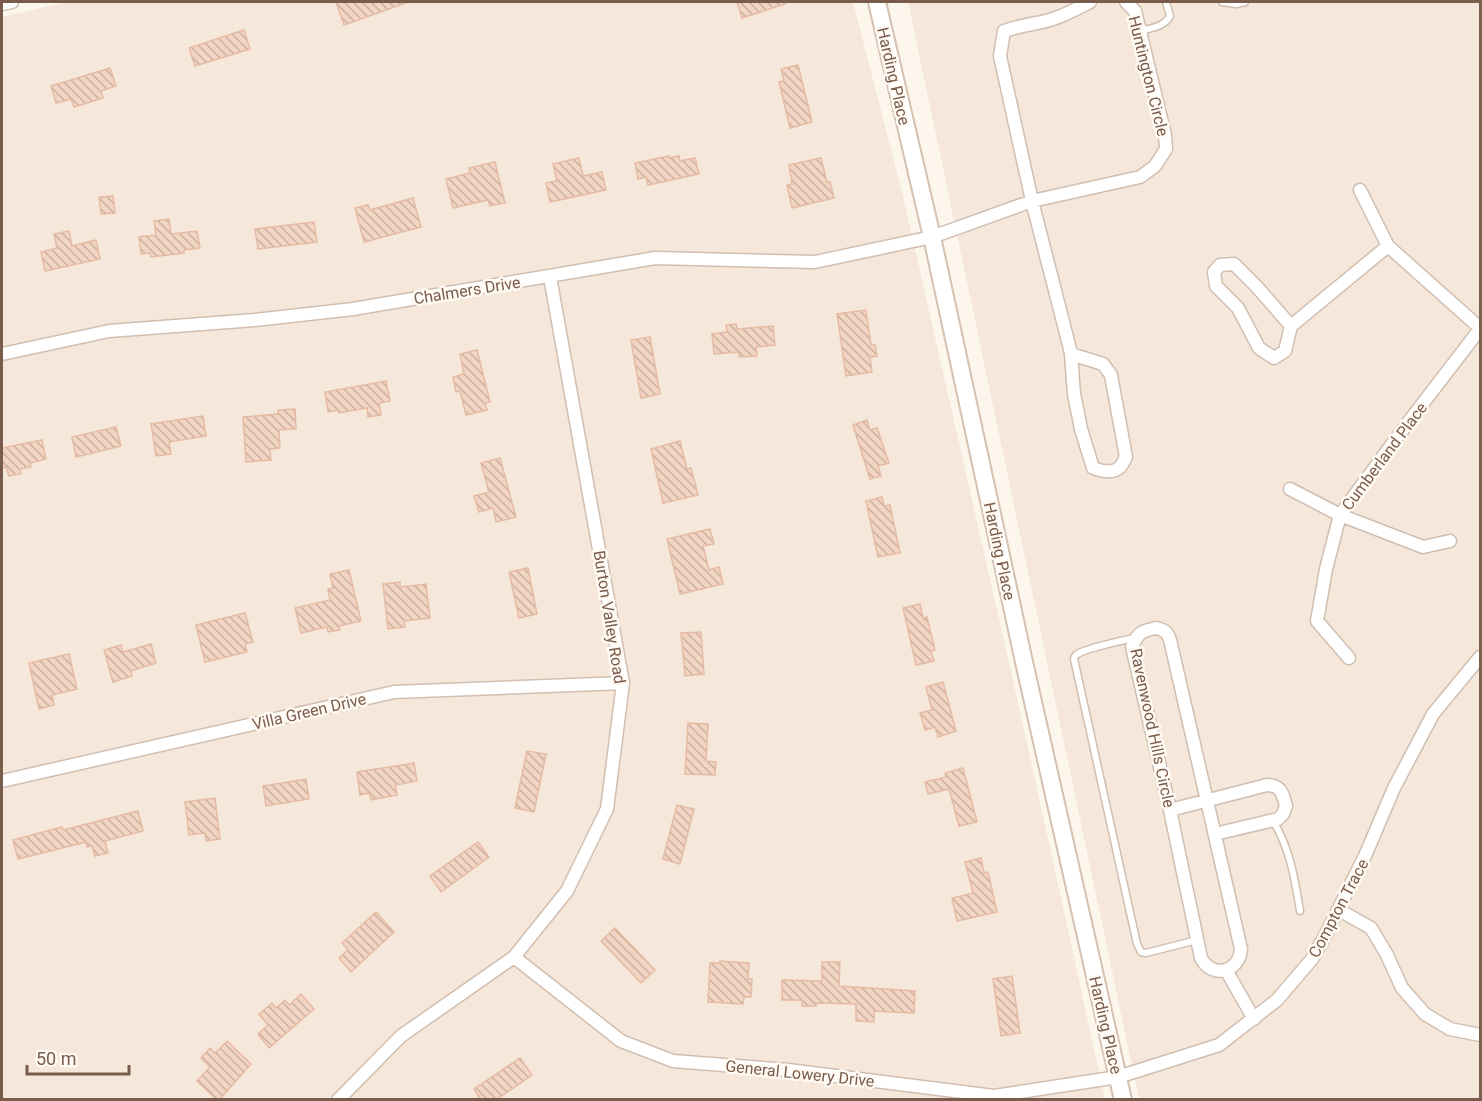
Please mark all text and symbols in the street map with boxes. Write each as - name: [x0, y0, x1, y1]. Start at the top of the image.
- street label: Huntington Circle: [1124, 14, 1173, 138]
- street label: Harding Place: [873, 25, 914, 127]
- street label: Chalmers Drive: [412, 273, 522, 308]
- street label: Cumberland Place: [1338, 399, 1431, 514]
- street label: Harding Place: [980, 500, 1019, 602]
- street label: Burton Valley Road: [590, 549, 629, 685]
- street label: Ravenwood Hills Circle: [1126, 647, 1179, 809]
- street label: Villa Green Drive: [250, 689, 368, 734]
- street label: Compton Trace: [1304, 856, 1372, 961]
- street label: Harding Place: [1085, 974, 1126, 1076]
- scale bar: [27, 1038, 129, 1076]
- text: 50 m: [36, 1048, 76, 1069]
- street label: General Lowery Drive: [725, 1056, 875, 1091]

